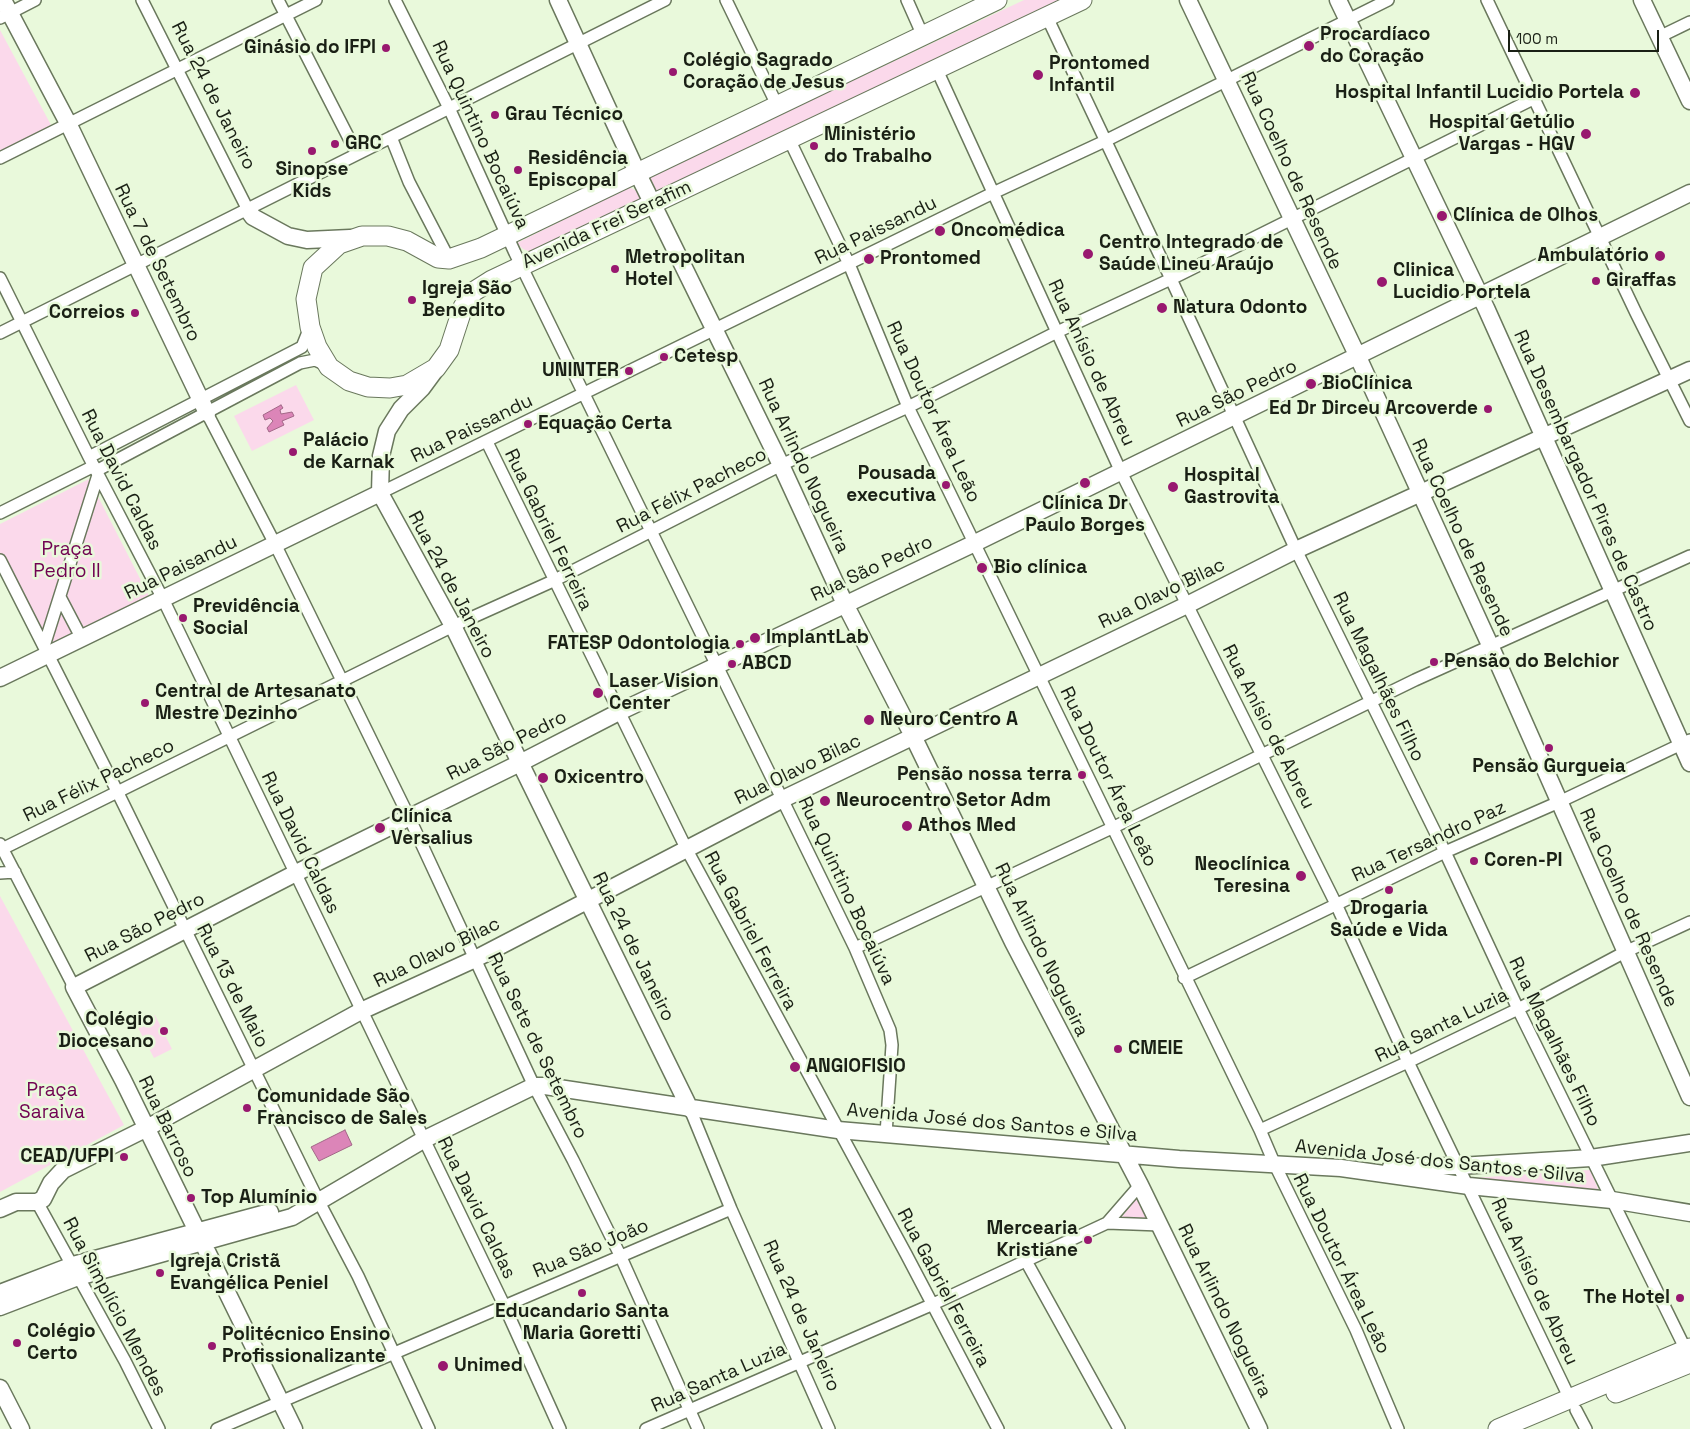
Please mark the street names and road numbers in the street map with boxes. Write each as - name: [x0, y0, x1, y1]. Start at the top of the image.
- street label: Rua 24 de Janeiro: [166, 18, 260, 174]
- street label: Rua Quintino Bocaiúva: [426, 37, 534, 233]
- street label: Rua Coelho de Resende: [1235, 69, 1347, 273]
- street label: Avenida Frei Serafim: [519, 176, 695, 274]
- street label: Rua 7 de Setembro: [109, 180, 205, 346]
- street label: Rua Paissandu: [811, 192, 941, 270]
- street label: Rua Anísio de Abreu: [1042, 276, 1140, 450]
- street label: Rua Doutor Área Leão: [881, 318, 985, 506]
- street label: Rua Desembargador Pires de Castro: [1508, 327, 1662, 635]
- street label: Rua São Pedro: [1173, 355, 1301, 433]
- street label: Rua Arlindo Nogueira: [752, 375, 854, 557]
- street label: Rua Paissandu: [407, 390, 537, 468]
- street label: Rua David Caldas: [76, 406, 166, 554]
- street label: Rua Coelho de Resende: [1406, 436, 1518, 640]
- street label: Rua Félix Pacheco: [613, 443, 771, 539]
- street label: Rua Gabriel Ferreira: [499, 446, 597, 614]
- street label: Rua 24 de Janeiro: [403, 508, 499, 662]
- street label: Rua Paisandu: [121, 531, 241, 605]
- street label: Rua São Pedro: [808, 531, 936, 607]
- street label: Rua Olavo Bilac: [1095, 554, 1229, 634]
- street label: Rua Magalhães Filho: [1327, 589, 1429, 765]
- street label: Rua Anísio de Abreu: [1217, 641, 1319, 813]
- street label: Rua Doutor Área Leão: [1054, 683, 1162, 871]
- street label: Rua São Pedro: [443, 706, 571, 786]
- street label: Rua Olavo Bilac: [731, 730, 865, 810]
- street label: Rua Félix Pacheco: [20, 734, 178, 828]
- street label: Rua David Caldas: [256, 768, 344, 918]
- street label: Rua Quintino Bocaiúva: [792, 793, 900, 989]
- street label: Rua Tersandro Paz: [1348, 796, 1510, 888]
- street label: Rua Coelho de Resende: [1574, 805, 1682, 1011]
- street label: Rua Gabriel Ferreira: [698, 848, 802, 1014]
- street label: Rua Arlindo Nogueira: [989, 860, 1093, 1040]
- street label: Rua 24 de Janeiro: [587, 869, 679, 1025]
- street label: Rua São Pedro: [81, 888, 209, 968]
- street label: Rua Olavo Bilac: [370, 913, 504, 993]
- street label: Rua 13 de Maio: [191, 920, 273, 1052]
- street label: Rua Sete de Setembro: [482, 949, 592, 1143]
- street label: Rua Magalhães Filho: [1503, 954, 1605, 1130]
- street label: Rua Santa Luzia: [1372, 984, 1512, 1068]
- street label: Rua Barroso: [133, 1072, 201, 1182]
- street label: Avenida José dos Santos e Silva: [846, 1099, 1138, 1147]
- street label: Rua David Caldas: [432, 1133, 520, 1283]
- street label: Avenida José dos Santos e Silva: [1294, 1135, 1586, 1189]
- street label: Rua Doutor Área Leão: [1287, 1170, 1395, 1358]
- street label: Rua Anísio de Abreu: [1485, 1195, 1583, 1369]
- street label: Rua Gabriel Ferreira: [891, 1205, 995, 1371]
- street label: Rua Simplício Mendes: [57, 1214, 171, 1400]
- street label: Rua São João: [530, 1214, 652, 1284]
- street label: Rua Arlindo Nogueira: [1172, 1221, 1276, 1401]
- street label: Rua 24 de Janeiro: [757, 1237, 845, 1395]
- street label: Rua Santa Luzia: [648, 1338, 790, 1418]

